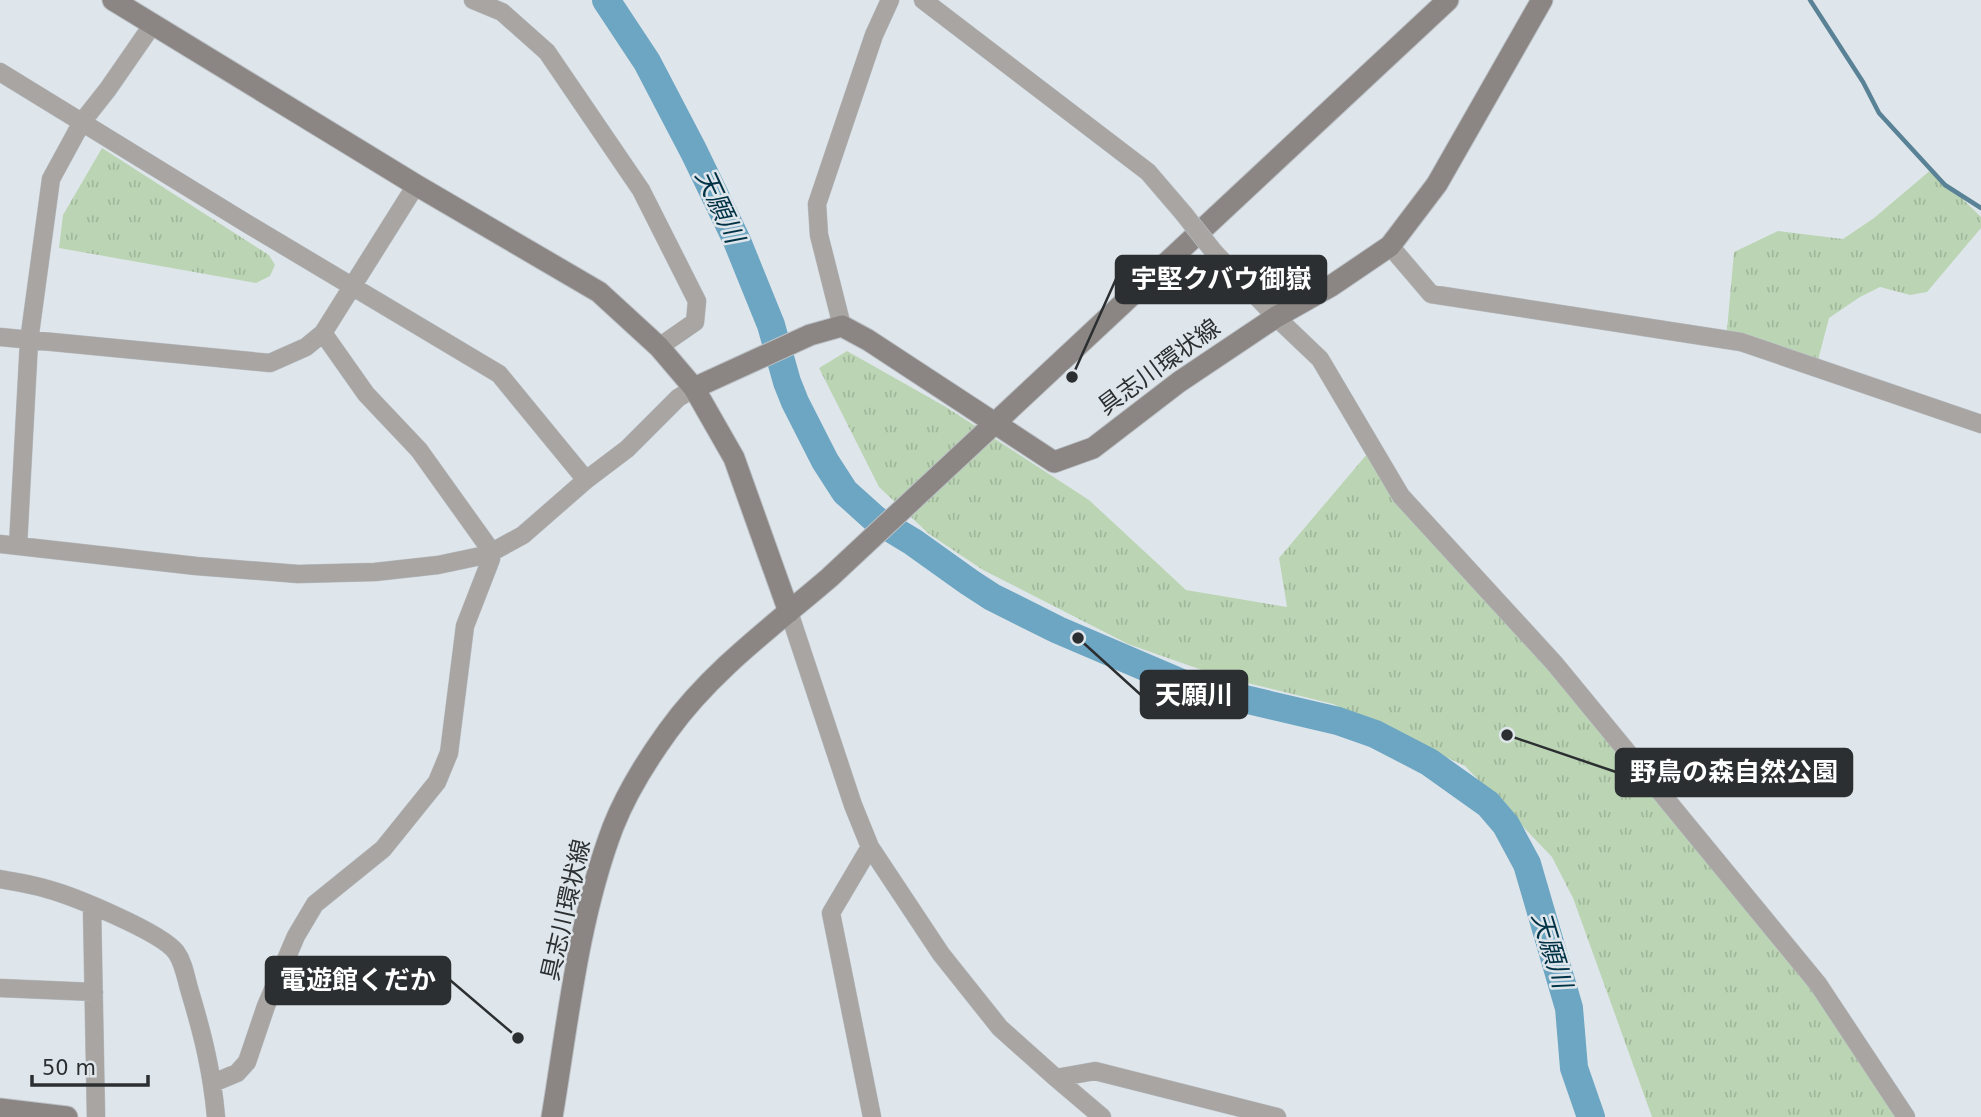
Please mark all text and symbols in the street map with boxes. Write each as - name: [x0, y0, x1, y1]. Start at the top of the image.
- water label: 天願川: [690, 164, 751, 250]
- callout: 宇堅クバウ御嶽: [1116, 256, 1326, 303]
- text: 宇堅クバウ御嶽: [1131, 264, 1311, 294]
- street label: 具志川環状線: [1093, 313, 1225, 421]
- callout: 天願川: [1141, 671, 1247, 718]
- text: 天願川: [1155, 680, 1233, 710]
- callout: 野鳥の森自然公園: [1616, 749, 1852, 796]
- text: 野鳥の森自然公園: [1630, 757, 1838, 787]
- street label: 具志川環状線: [536, 837, 596, 983]
- water label: 天願川: [1526, 908, 1579, 995]
- callout: 電遊館くだか: [266, 957, 450, 1004]
- text: 電遊館くだか: [280, 965, 436, 995]
- scale bar: [32, 1044, 147, 1088]
- text: 50 m: [42, 1056, 96, 1080]

